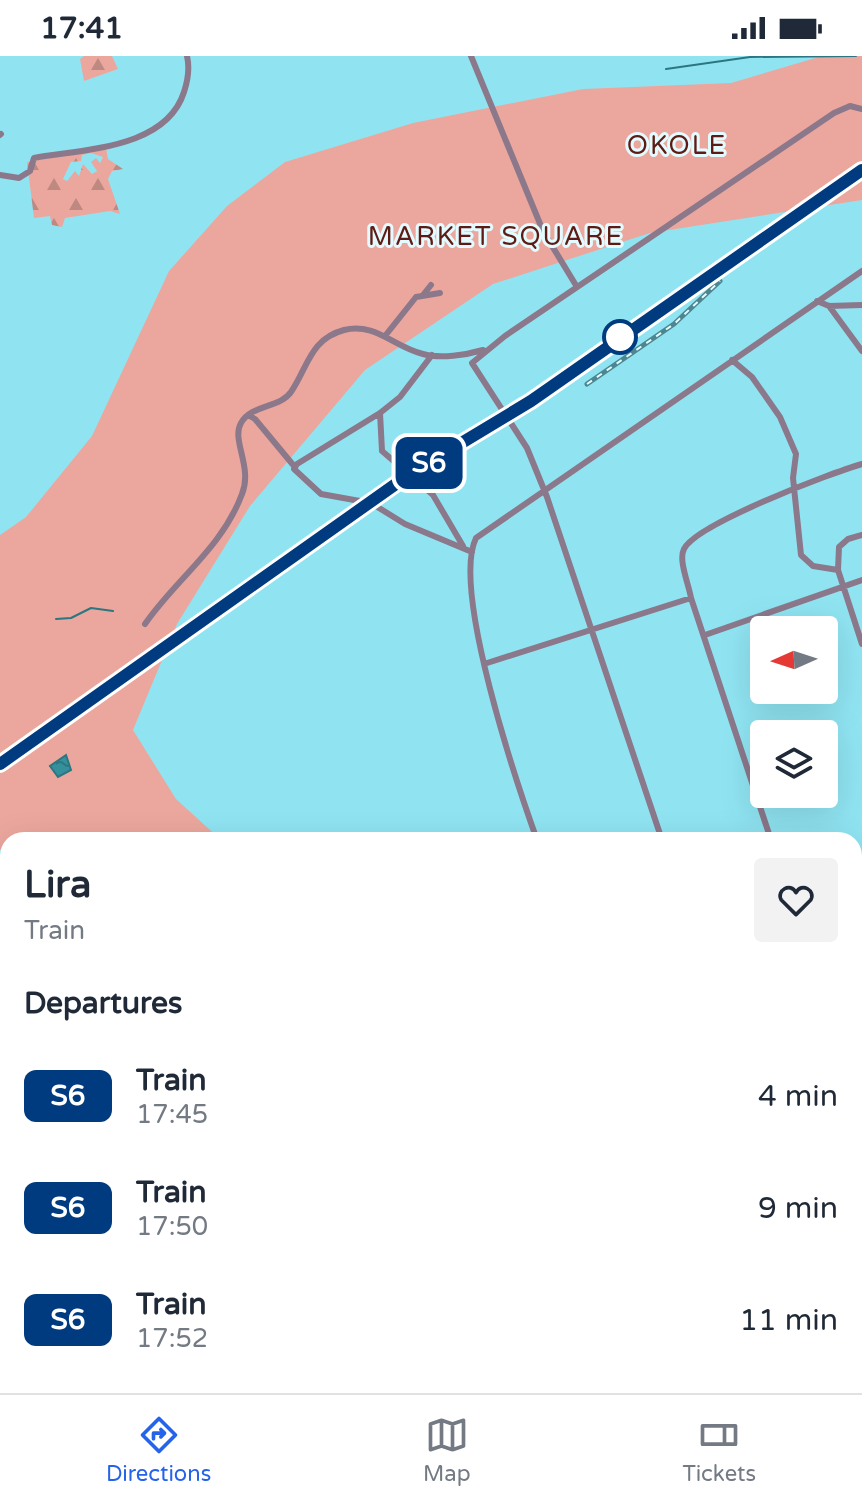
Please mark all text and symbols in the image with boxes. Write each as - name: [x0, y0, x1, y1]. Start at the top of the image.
- text: 17:41: [40, 10, 123, 47]
- district label: OKOLE: [627, 130, 727, 161]
- district label: MARKET SQUARE: [368, 221, 624, 252]
- unlabelled marker: [603, 320, 637, 354]
- line badge: S6: [393, 437, 465, 489]
- text: S6: [412, 446, 446, 480]
- north arrow: [750, 616, 838, 704]
- map controls: [750, 616, 838, 808]
- button: layers: [750, 720, 838, 808]
- button: heart: [754, 858, 838, 942]
- text: Lira: [24, 862, 91, 908]
- text: Train: [24, 915, 85, 946]
- text: Departures: [24, 985, 182, 1022]
- text: Train: [136, 1062, 207, 1099]
- text: 4 min: [758, 1078, 838, 1115]
- text: S6: [51, 1079, 85, 1113]
- text: 17:45: [136, 1099, 208, 1130]
- text: Train: [136, 1174, 207, 1211]
- text: 9 min: [758, 1190, 838, 1227]
- text: S6: [51, 1191, 85, 1225]
- text: 17:50: [136, 1211, 208, 1242]
- text: Train: [136, 1286, 207, 1323]
- text: 11 min: [739, 1302, 838, 1339]
- text: S6: [51, 1303, 85, 1337]
- text: 17:52: [136, 1323, 208, 1354]
- tab: Directions: [106, 1413, 211, 1487]
- tab: Map: [423, 1413, 471, 1487]
- tab: Tickets: [682, 1413, 756, 1487]

